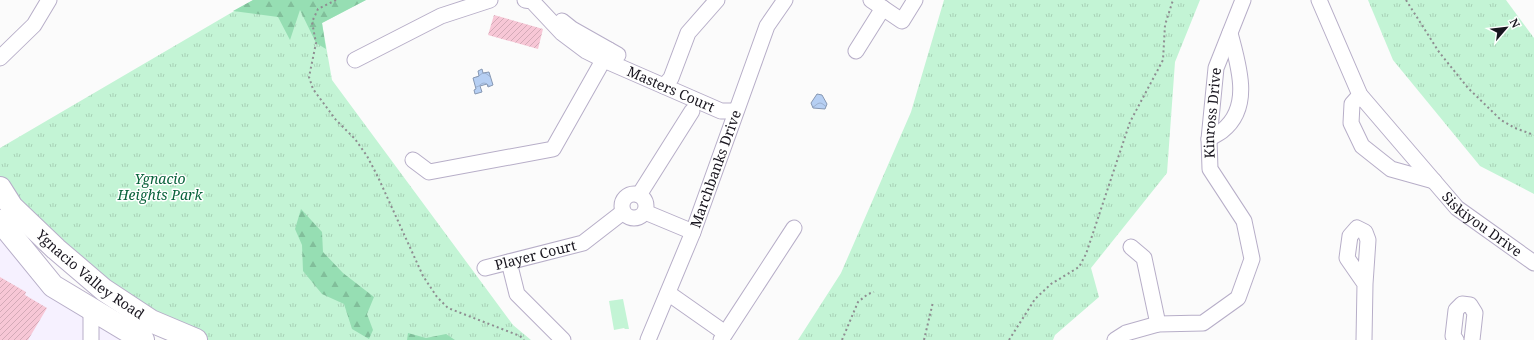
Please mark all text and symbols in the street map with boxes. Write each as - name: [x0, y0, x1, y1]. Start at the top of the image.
- north arrow: [1486, 8, 1526, 48]
- text: N: [1507, 16, 1524, 31]
- street label: Masters Court: [624, 61, 718, 116]
- street label: Kinross Drive: [1199, 66, 1225, 159]
- street label: Marchbanks Drive: [685, 107, 745, 230]
- park label: Ygnacio Heights Park: [116, 169, 204, 204]
- street label: Siskiyou Drive: [1438, 187, 1526, 261]
- street label: Ygnacio Valley Road: [32, 225, 148, 323]
- street label: Player Court: [493, 235, 578, 274]

